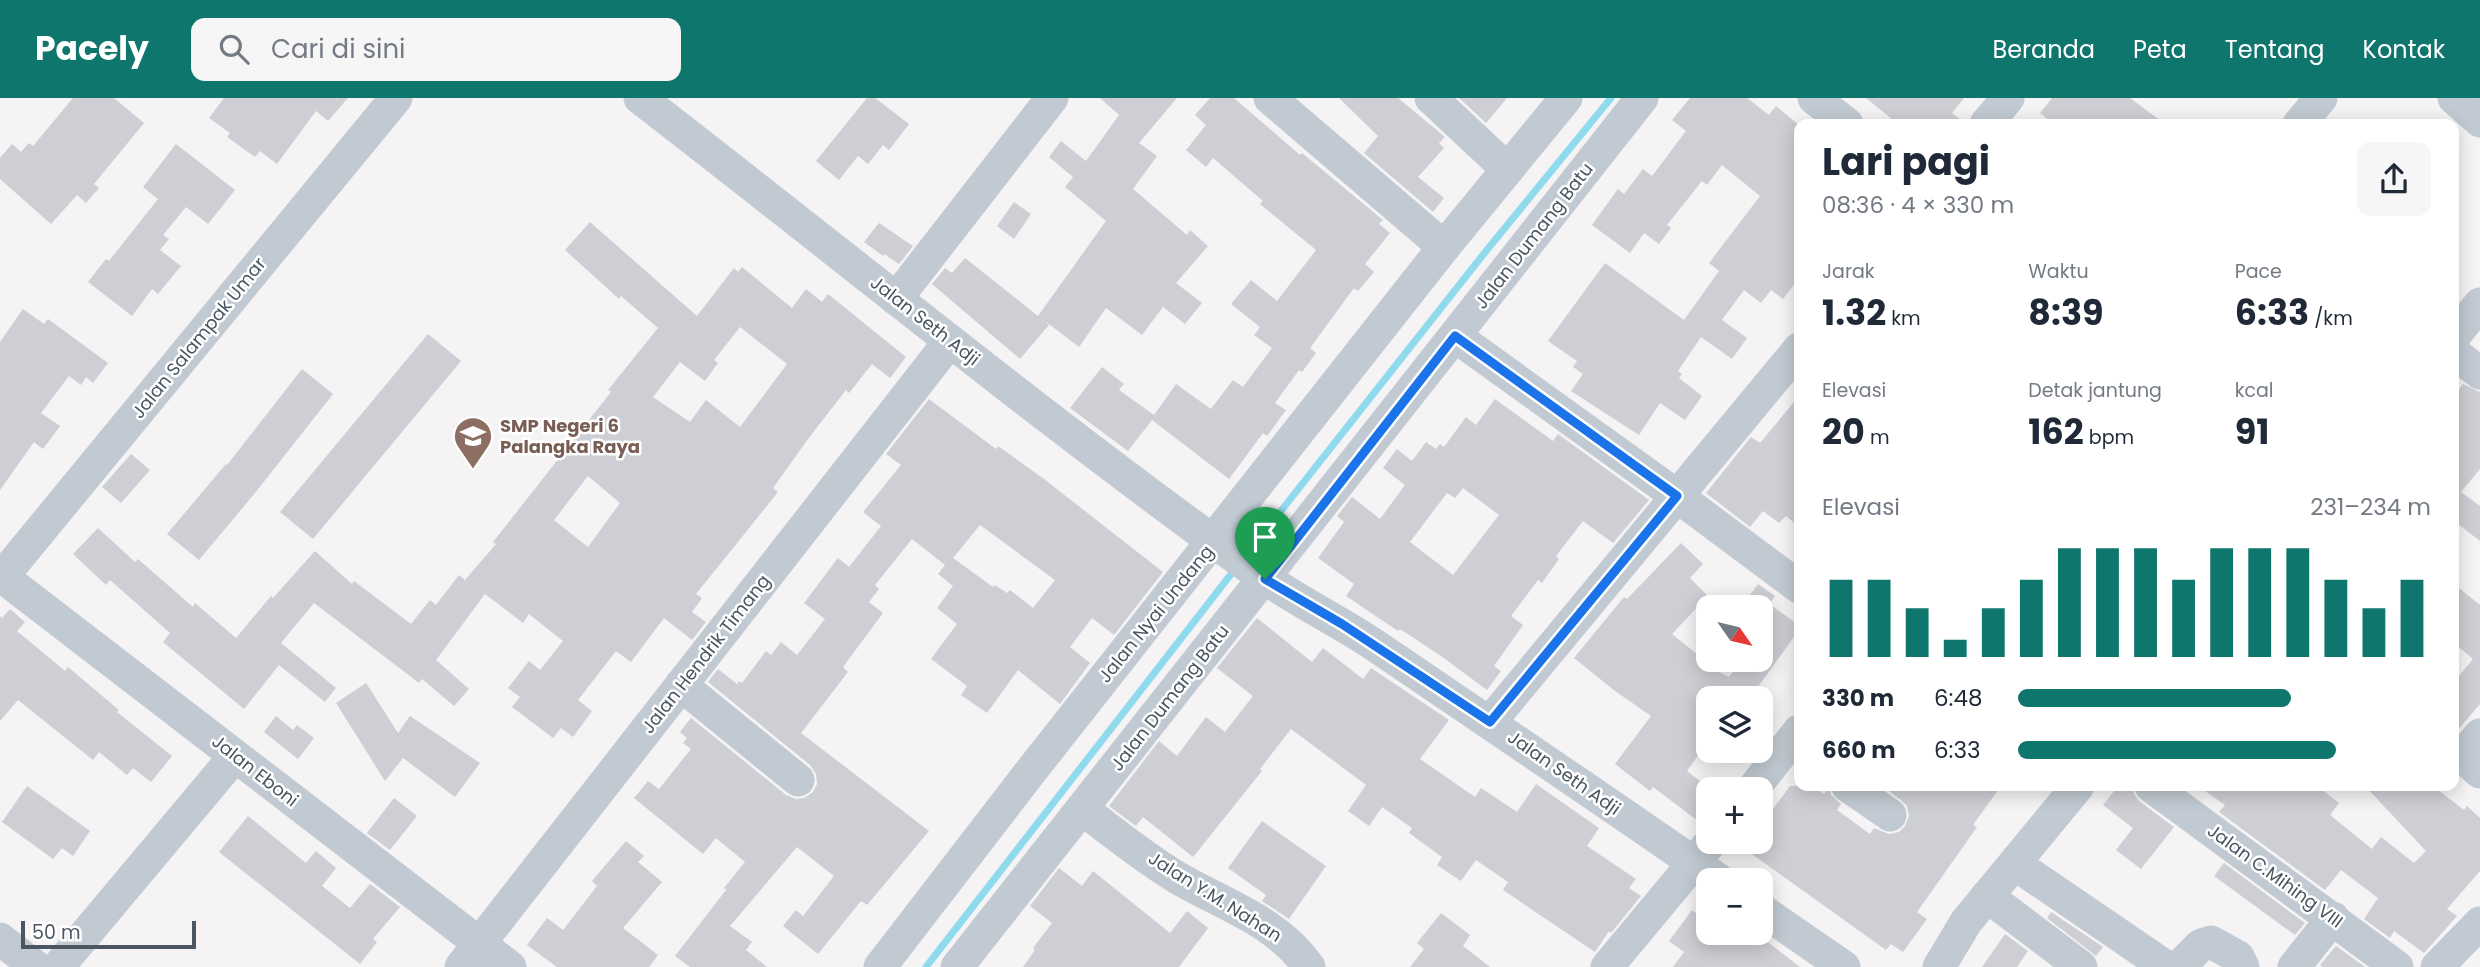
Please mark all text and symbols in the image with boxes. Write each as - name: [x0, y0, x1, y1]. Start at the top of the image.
- search box: [191, 18, 681, 81]
- text: Pacely: [35, 25, 149, 72]
- icon: search: [215, 30, 253, 68]
- text: Cari di sini: [271, 31, 406, 67]
- text: Beranda: [1992, 33, 2095, 66]
- text: Peta: [2133, 33, 2187, 66]
- text: Tentang: [2225, 33, 2325, 66]
- text: Kontak: [2363, 33, 2445, 66]
- text: Lari pagi: [1822, 135, 1990, 188]
- button: share: [2357, 142, 2431, 216]
- street label: Jalan Dumang Batu: [1469, 157, 1599, 314]
- text: 08:36 · 4 × 330 m: [1822, 189, 2014, 221]
- street label: Jalan Salampak Umar: [126, 252, 272, 423]
- text: Jarak: [1822, 258, 1875, 285]
- text: Waktu: [2028, 258, 2089, 285]
- text: Pace: [2235, 258, 2282, 285]
- street label: Jalan Seth Adji: [865, 270, 985, 371]
- text: 1.32: [1822, 288, 1886, 337]
- text: 8:39: [2028, 288, 2104, 337]
- text: 6:33: [2235, 288, 2309, 337]
- text: km: [1886, 305, 1921, 332]
- text: /km: [2309, 305, 2353, 332]
- text: Elevasi: [1822, 377, 1886, 404]
- text: Detak jantung: [2028, 377, 2162, 404]
- text: kcal: [2235, 377, 2274, 404]
- text: 20: [1822, 407, 1865, 456]
- text: 162: [2028, 407, 2084, 456]
- text: 91: [2235, 407, 2269, 456]
- place label: SMP Negeri 6 Palangka Raya: [500, 413, 640, 459]
- school or university icon: SMP Negeri 6 Palangka Raya: [452, 415, 494, 470]
- text: m: [1865, 424, 1889, 451]
- text: bpm: [2084, 424, 2134, 451]
- text: Elevasi: [1822, 491, 1900, 523]
- text: 231–234 m: [2310, 491, 2431, 523]
- pin: [1235, 507, 1295, 579]
- icon: arrive: [1246, 518, 1284, 556]
- street label: Jalan Nyai Undang: [1092, 540, 1219, 688]
- street label: Jalan Hendrik Timang: [636, 569, 776, 739]
- north arrow: [1696, 595, 1773, 672]
- map controls: [1696, 595, 1773, 945]
- street label: Jalan Dumang Batu: [1105, 619, 1235, 776]
- text: 330 m: [1822, 682, 1894, 714]
- text: 6:48: [1934, 682, 1982, 714]
- button: layers: [1696, 686, 1773, 763]
- street label: Jalan Seth Adji: [1503, 724, 1626, 821]
- street label: Jalan Eboni: [207, 729, 304, 812]
- text: 660 m: [1822, 734, 1896, 766]
- text: 6:33: [1934, 734, 1981, 766]
- button: +: [1696, 777, 1773, 854]
- street label: Jalan C.Mihing VIII: [2202, 818, 2348, 933]
- street label: Jalan Y.M. Nahan: [1144, 845, 1287, 948]
- button: −: [1696, 868, 1773, 945]
- scale bar: [21, 918, 196, 950]
- text: 50 m: [32, 919, 81, 946]

